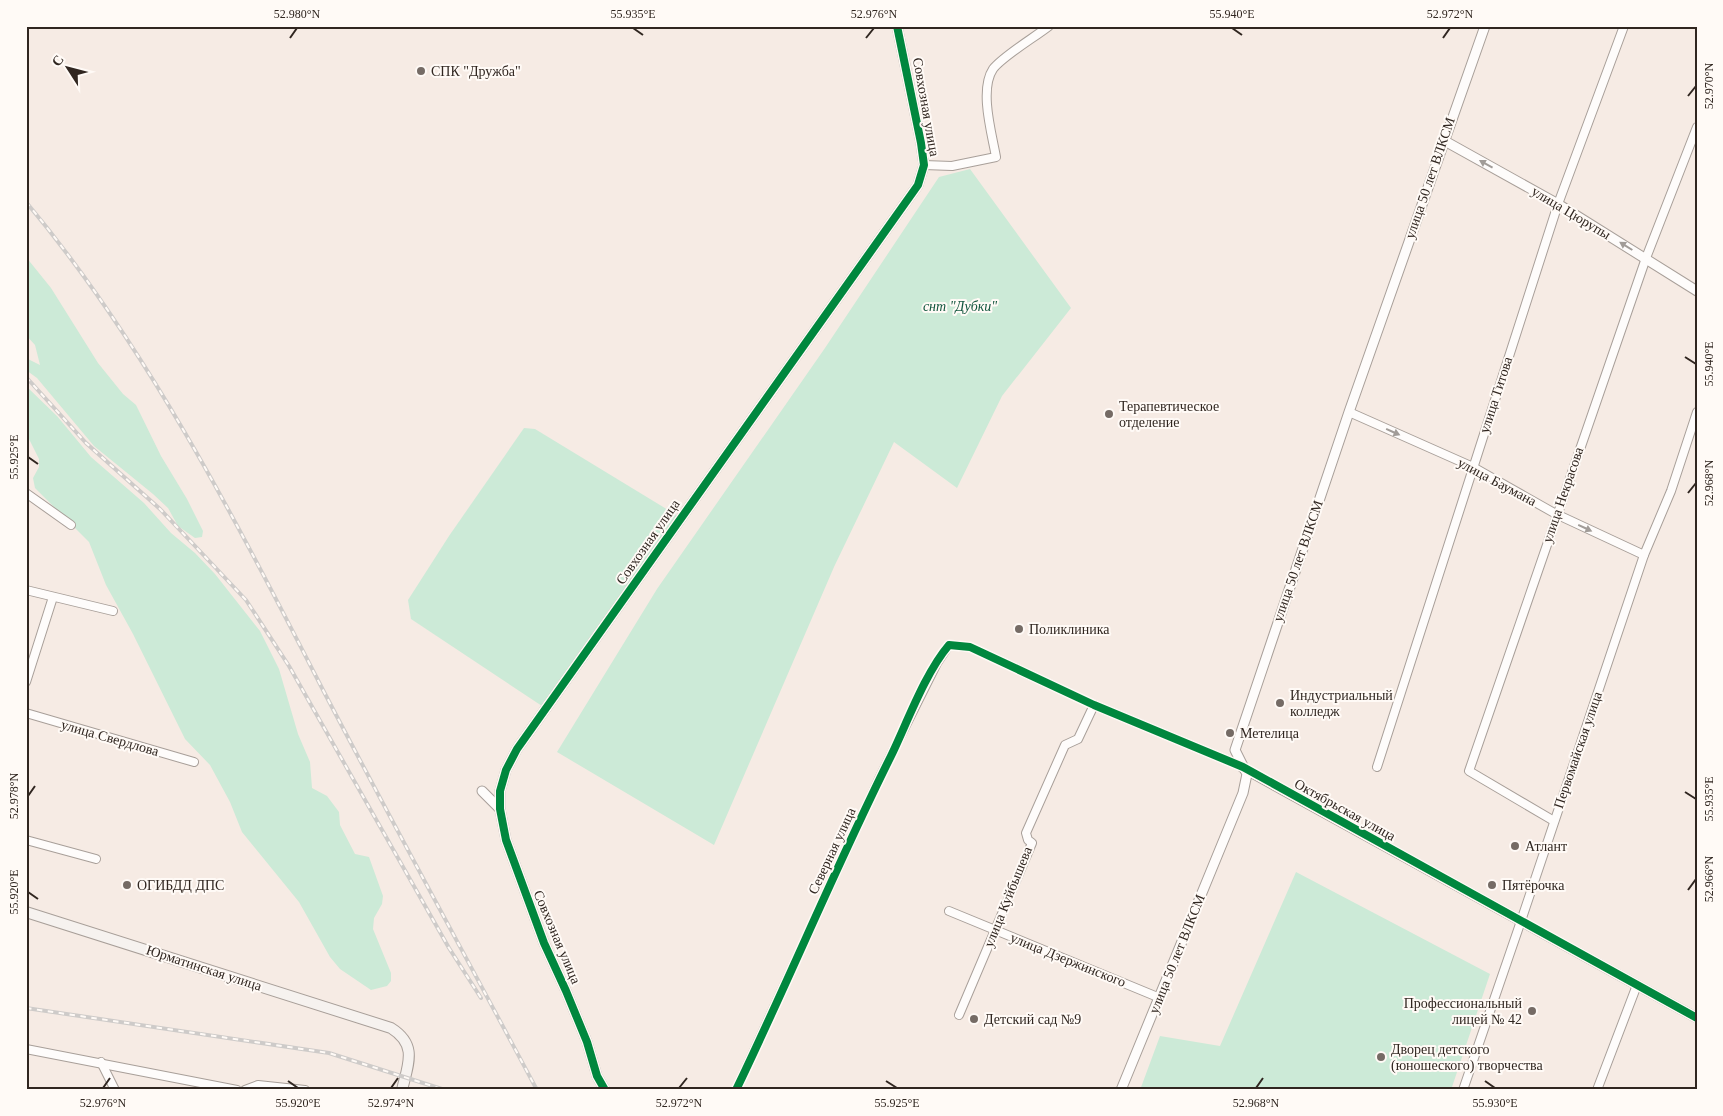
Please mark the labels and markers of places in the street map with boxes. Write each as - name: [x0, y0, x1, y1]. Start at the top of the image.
- place label: СПК "Дружба": [431, 64, 521, 79]
- marker: СПК "Дружба": [415, 65, 427, 77]
- place label: Терапевтическое отделение: [1119, 399, 1219, 430]
- marker: Терапевтическое отделение: [1103, 408, 1115, 420]
- place label: Поликлиника: [1029, 622, 1110, 637]
- marker: Поликлиника: [1013, 623, 1025, 635]
- place label: Индустриальный колледж: [1290, 688, 1393, 719]
- marker: Индустриальный колледж: [1274, 697, 1286, 709]
- place label: Метелица: [1240, 726, 1300, 741]
- marker: Метелица: [1224, 727, 1236, 739]
- place label: Атлант: [1525, 839, 1567, 854]
- marker: Атлант: [1509, 840, 1521, 852]
- place label: ОГИБДД ДПС: [137, 878, 224, 893]
- place label: Пятёрочка: [1502, 878, 1565, 893]
- marker: ОГИБДД ДПС: [121, 879, 133, 891]
- marker: Пятёрочка: [1486, 879, 1498, 891]
- place label: Профессиональный лицей № 42: [1404, 996, 1522, 1027]
- marker: Профессиональный лицей № 42: [1526, 1005, 1538, 1017]
- place label: Детский сад №9: [984, 1012, 1081, 1027]
- marker: Детский сад №9: [968, 1013, 980, 1025]
- place label: Дворец детского (юношеского) творчества: [1391, 1042, 1543, 1074]
- marker: Дворец детского (юношеского) творчества: [1375, 1051, 1387, 1063]

